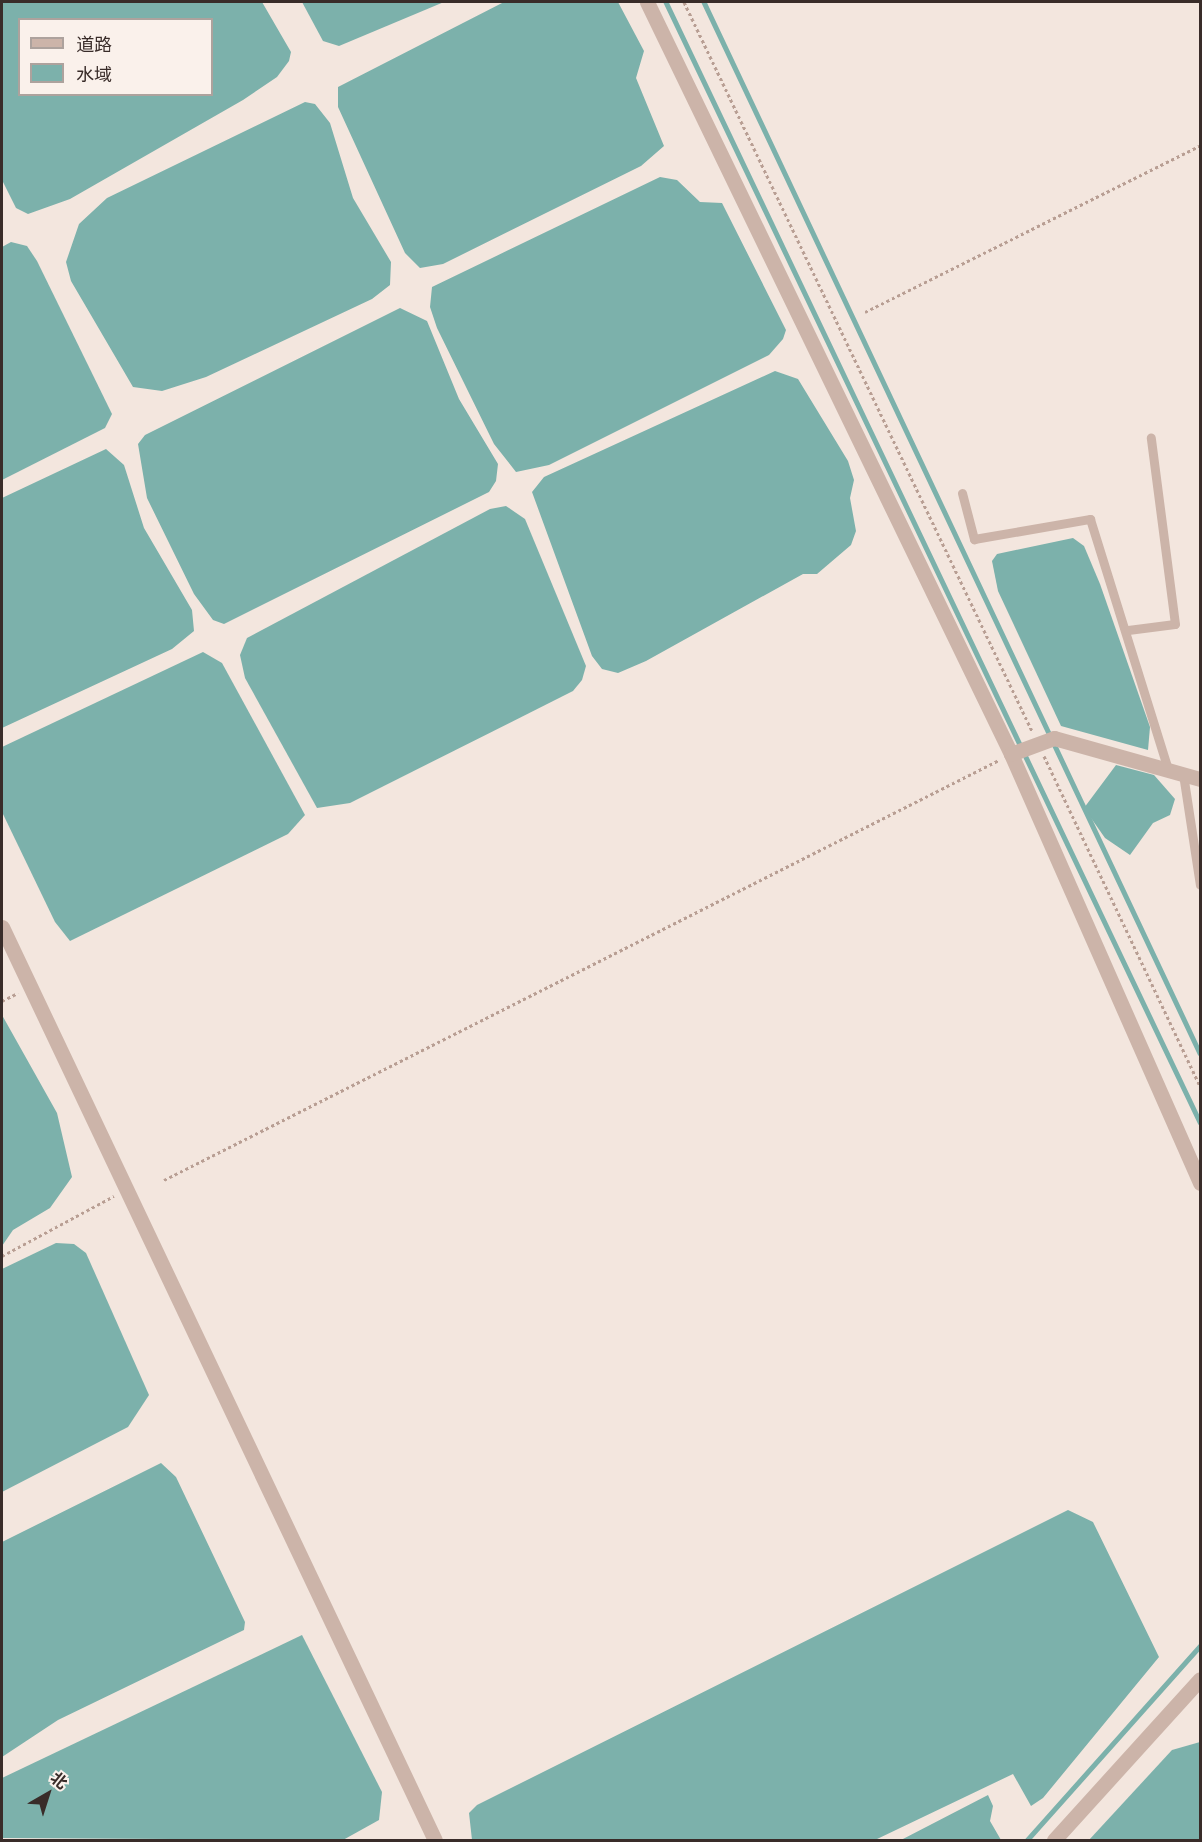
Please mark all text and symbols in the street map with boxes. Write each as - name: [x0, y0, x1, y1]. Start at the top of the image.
- legend: [18, 18, 213, 96]
- text: 道路: [76, 34, 112, 54]
- text: 水域: [76, 64, 112, 84]
- north arrow: [18, 1764, 78, 1824]
- text: 北: [47, 1768, 71, 1792]

